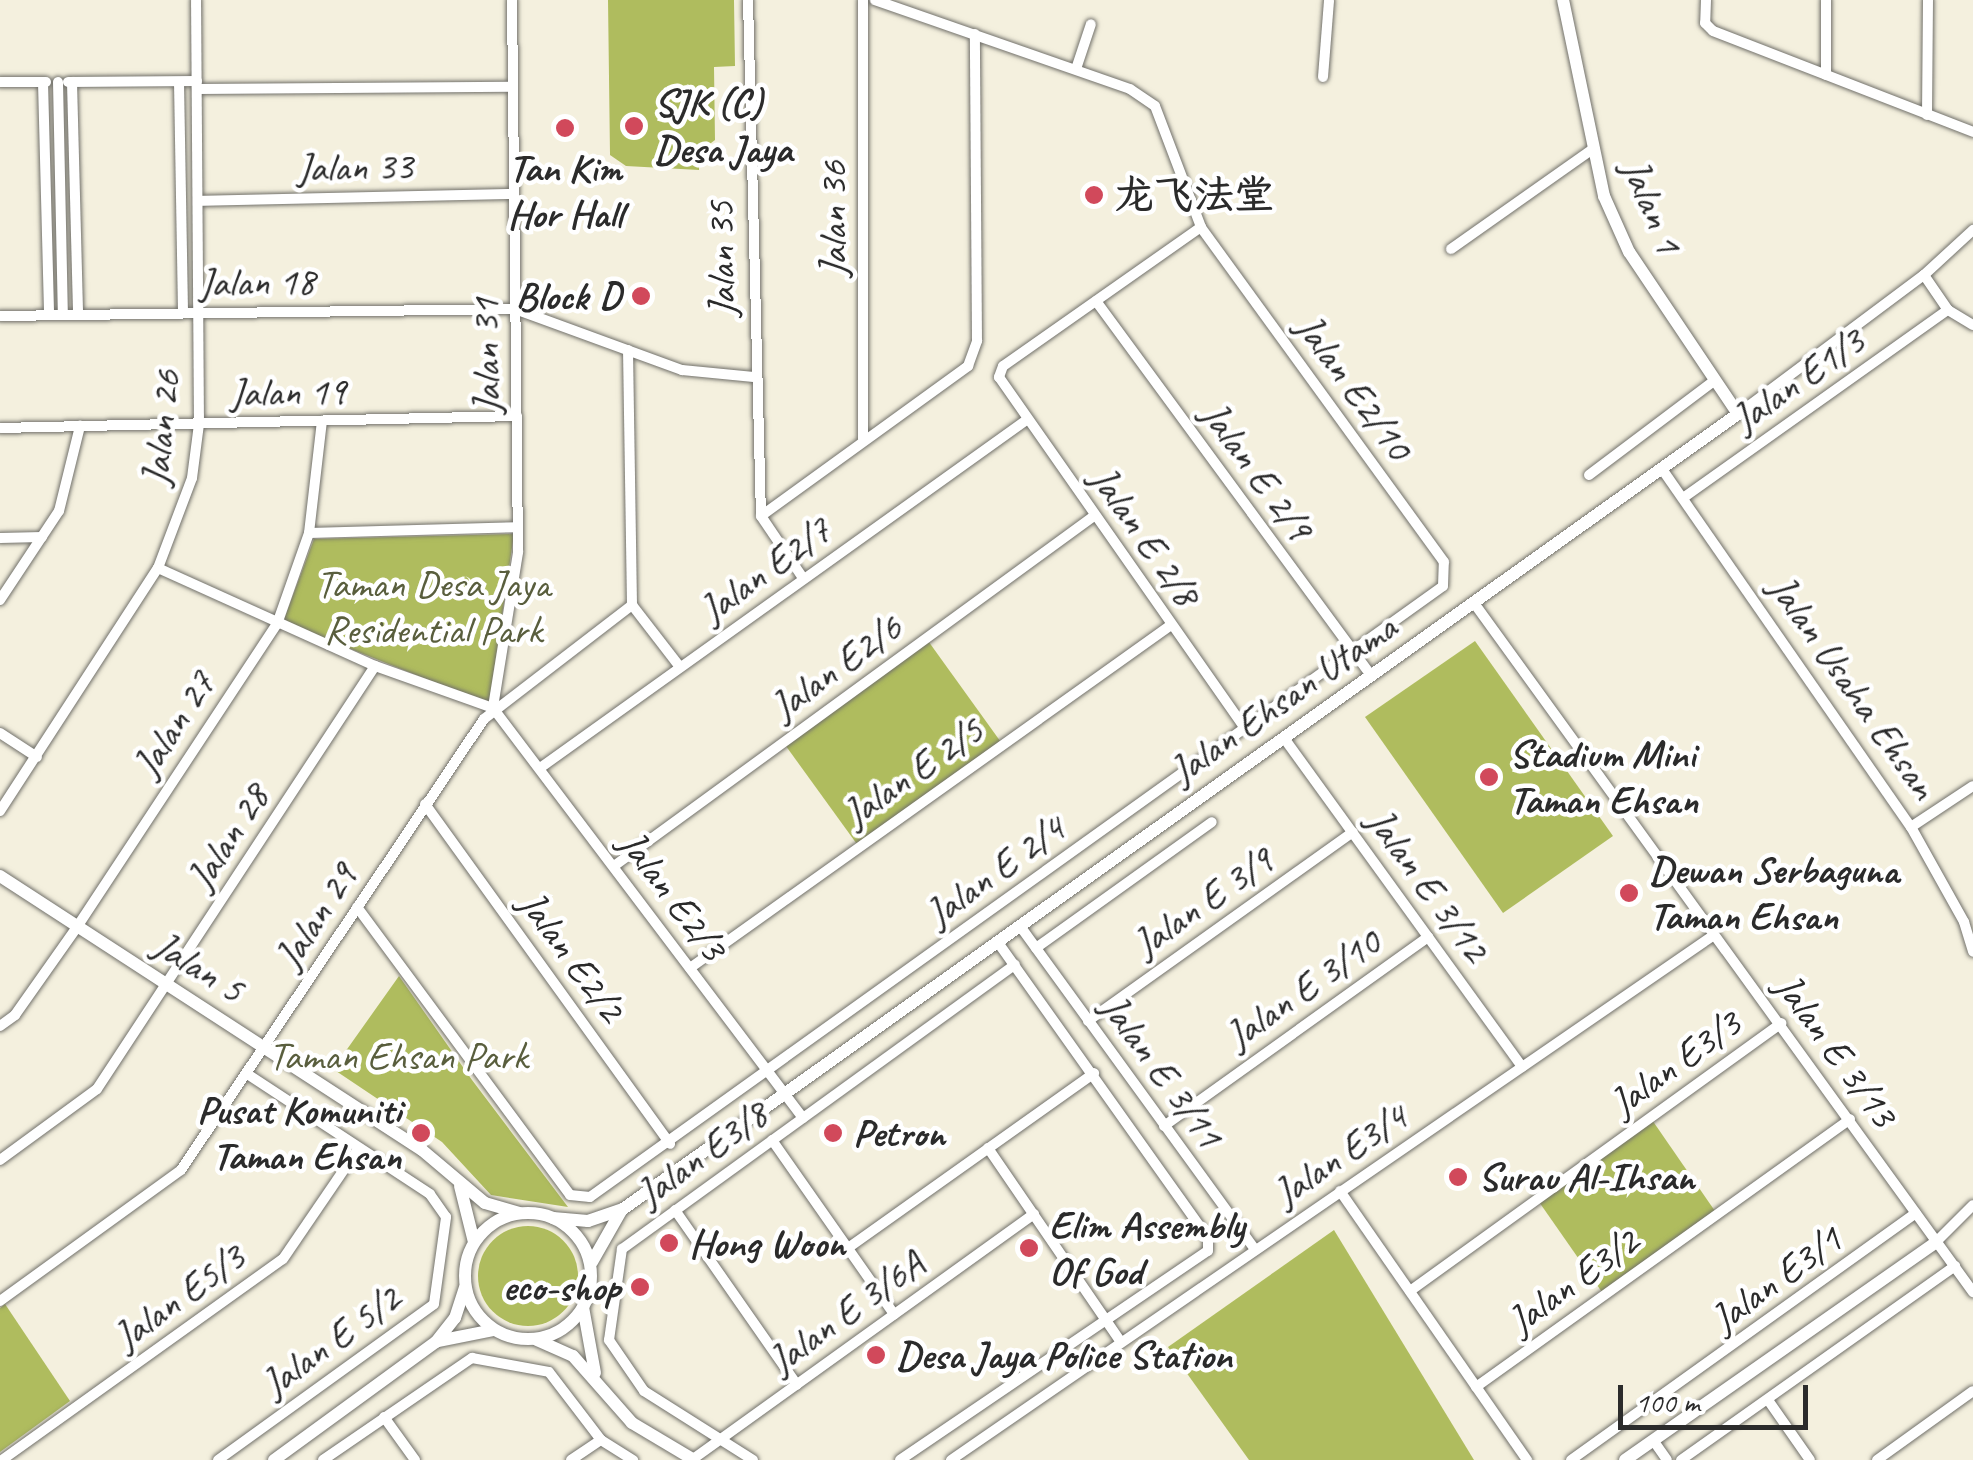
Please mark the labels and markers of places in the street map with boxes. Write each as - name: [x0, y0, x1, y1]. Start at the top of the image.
- place label: SJK (C) Desa Jaya: [654, 79, 791, 173]
- marker: SJK (C) Desa Jaya: [623, 115, 645, 137]
- marker: Tan Kim Hor Hall: [554, 117, 576, 139]
- place label: Tan Kim Hor Hall: [507, 144, 623, 238]
- place label: 龙飞法堂: [1114, 171, 1274, 219]
- marker: 龙飞法堂: [1083, 184, 1105, 206]
- place label: Block D: [516, 272, 621, 320]
- marker: Block D: [630, 285, 652, 307]
- place label: Stadium Mini Taman Ehsan: [1509, 730, 1699, 824]
- marker: Stadium Mini Taman Ehsan: [1478, 766, 1500, 788]
- place label: Dewan Serbaguna Taman Ehsan: [1649, 846, 1898, 940]
- marker: Dewan Serbaguna Taman Ehsan: [1618, 882, 1640, 904]
- place label: Pusat Komuniti Taman Ehsan: [198, 1086, 401, 1180]
- place label: Petron: [853, 1109, 945, 1157]
- marker: Pusat Komuniti Taman Ehsan: [410, 1122, 432, 1144]
- marker: Petron: [822, 1122, 844, 1144]
- place label: Surau Al-Ihsan: [1478, 1153, 1694, 1201]
- marker: Surau Al-Ihsan: [1447, 1166, 1469, 1188]
- place label: Elim Assembly Of God: [1049, 1201, 1242, 1295]
- place label: Hong Woon: [689, 1219, 845, 1267]
- marker: Hong Woon: [658, 1232, 680, 1254]
- marker: Elim Assembly Of God: [1018, 1237, 1040, 1259]
- place label: eco-shop: [502, 1263, 620, 1311]
- marker: eco-shop: [629, 1276, 651, 1298]
- place label: Desa Jaya Police Station: [896, 1331, 1232, 1379]
- marker: Desa Jaya Police Station: [865, 1344, 887, 1366]

